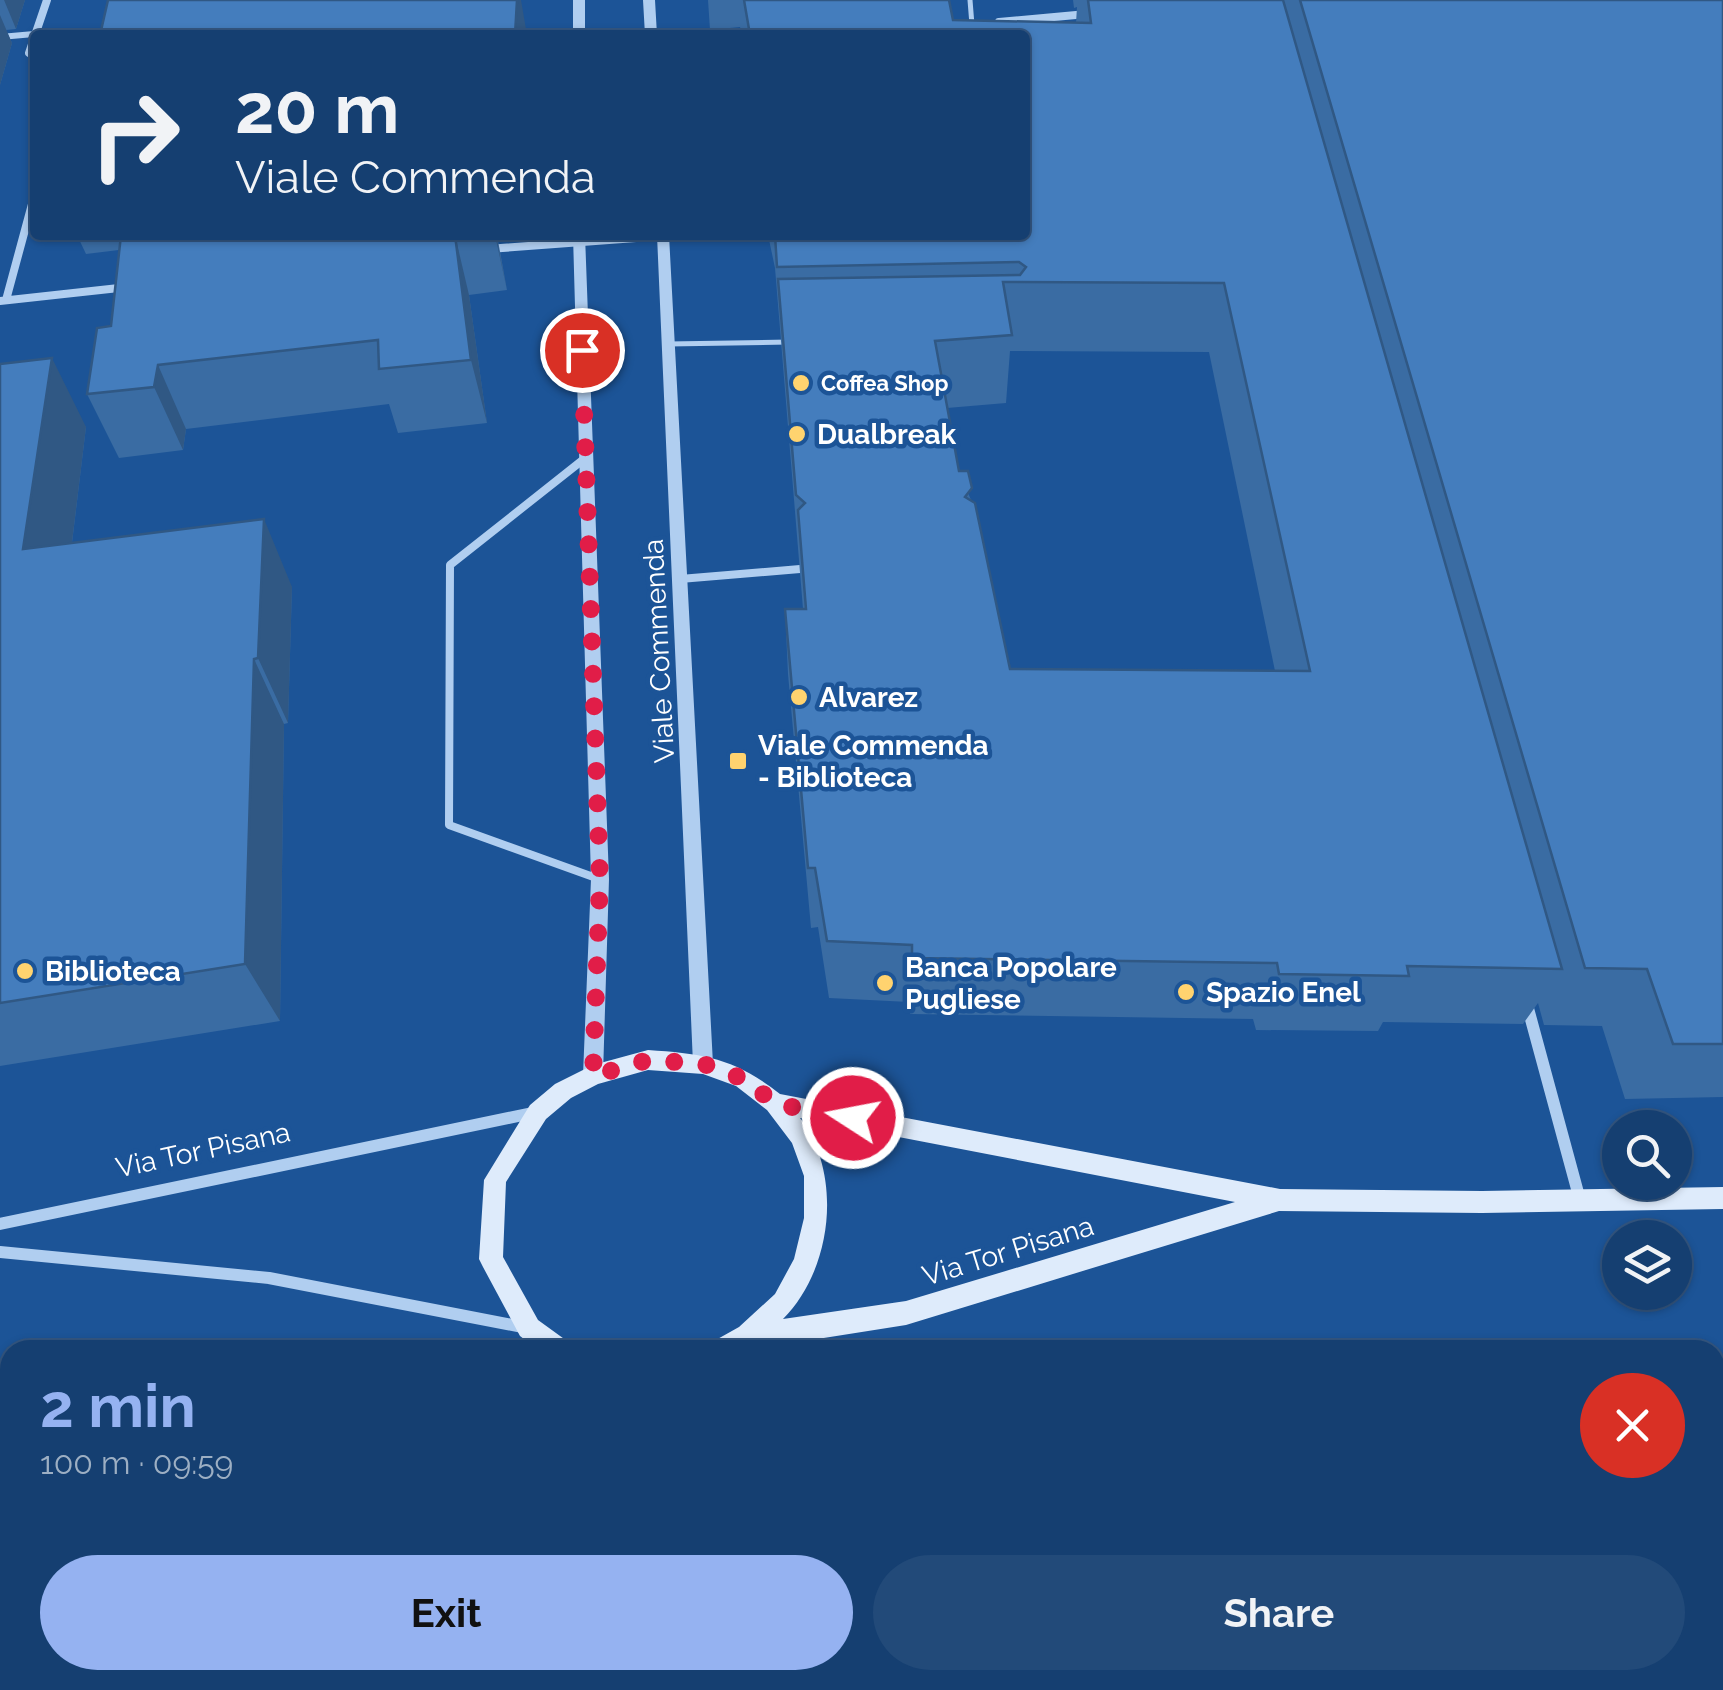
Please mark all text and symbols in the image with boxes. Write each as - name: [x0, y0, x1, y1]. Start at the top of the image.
- text: 20 m: [235, 67, 399, 149]
- icon: right: [70, 70, 200, 200]
- text: Viale Commenda: [235, 151, 596, 204]
- pin: [540, 308, 625, 393]
- icon: arrive: [555, 323, 610, 378]
- place label: Coffea Shop: [821, 370, 948, 396]
- marker: Coffea Shop: [790, 372, 812, 394]
- place label: Dualbreak: [817, 418, 957, 451]
- marker: Dualbreak: [786, 423, 808, 445]
- street label: Viale Commenda: [637, 538, 681, 764]
- place label: Alvarez: [819, 681, 918, 714]
- marker: Alvarez: [788, 686, 810, 708]
- place label: Viale Commenda - Biblioteca: [758, 729, 989, 794]
- marker: Viale Commenda - Biblioteca: [727, 750, 749, 772]
- place label: Banca Popolare Pugliese: [905, 951, 1117, 1016]
- place label: Biblioteca: [45, 955, 181, 988]
- marker: Biblioteca: [14, 960, 36, 982]
- marker: Banca Popolare Pugliese: [874, 972, 896, 994]
- place label: Spazio Enel: [1206, 976, 1361, 1009]
- marker: Spazio Enel: [1175, 981, 1197, 1003]
- position arrow: [801, 1066, 905, 1170]
- map controls: [1602, 1110, 1692, 1310]
- button: search: [1602, 1110, 1692, 1200]
- street label: Via Tor Pisana: [113, 1115, 293, 1185]
- street label: Via Tor Pisana: [918, 1209, 1098, 1293]
- button: layers: [1602, 1220, 1692, 1310]
- text: 2 min: [40, 1371, 196, 1441]
- button: close: [1580, 1373, 1685, 1478]
- text: 100 m · 09:59: [40, 1444, 233, 1481]
- button: Exit: [40, 1555, 853, 1670]
- button: Share: [873, 1555, 1685, 1670]

